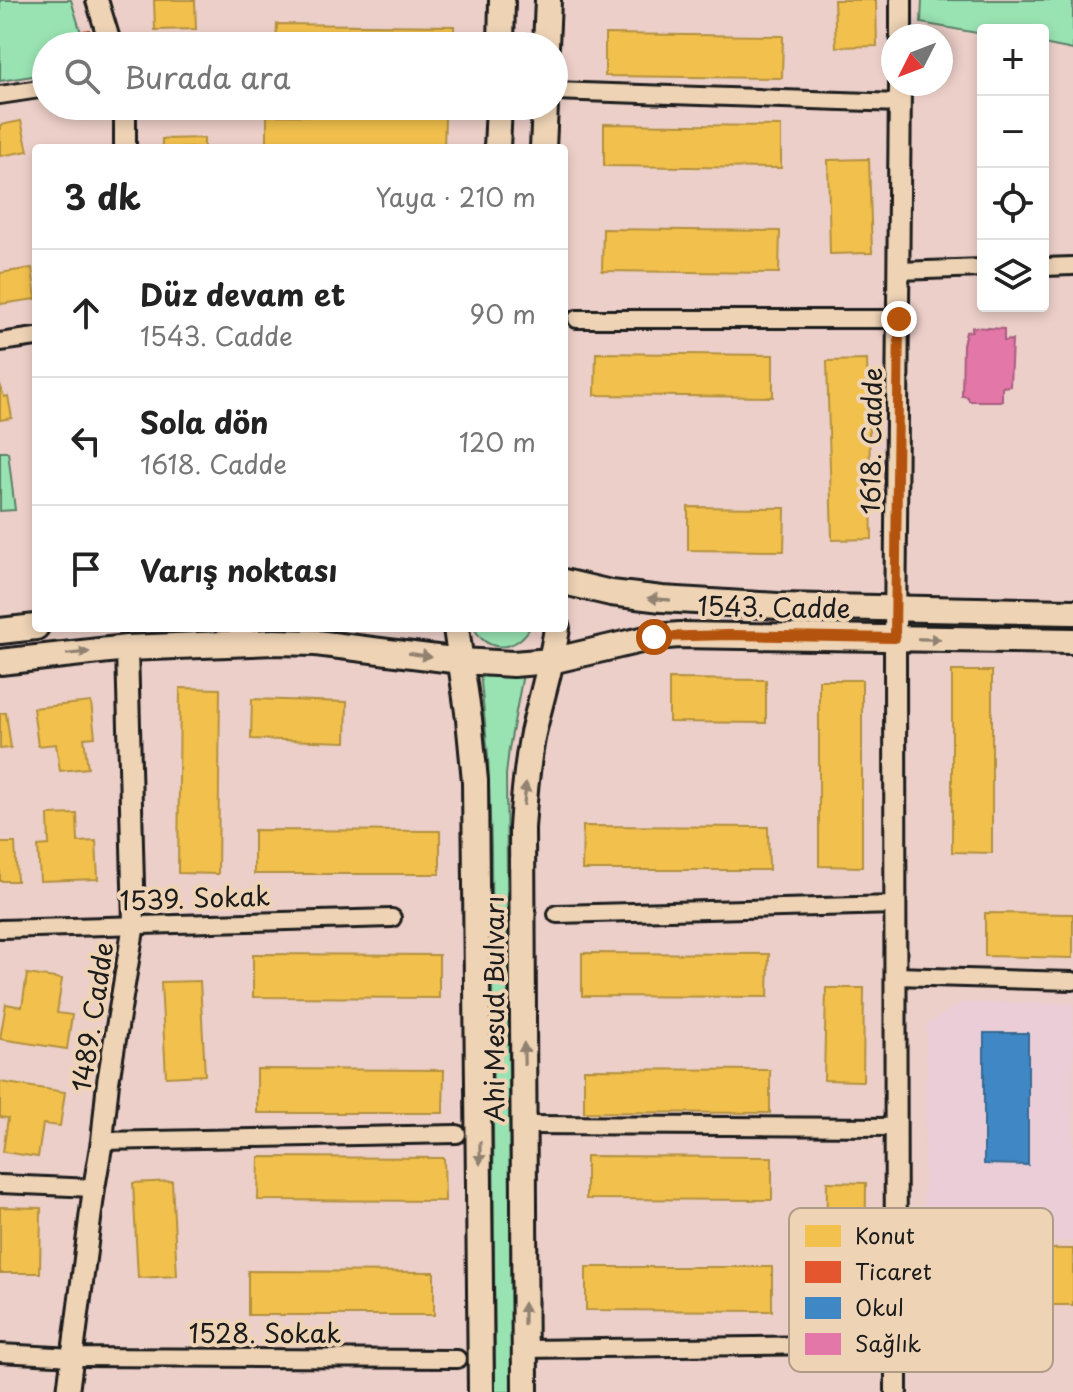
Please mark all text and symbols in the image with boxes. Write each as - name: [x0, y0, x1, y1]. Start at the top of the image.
- north arrow: [881, 24, 953, 96]
- map controls: [977, 24, 1049, 312]
- button: +: [977, 24, 1049, 96]
- search box: [32, 32, 568, 120]
- icon: search: [60, 54, 104, 98]
- text: Burada ara: [124, 54, 290, 99]
- button: −: [977, 96, 1049, 168]
- button: locate: [977, 168, 1049, 240]
- text: 3 dk: [64, 170, 141, 222]
- text: Yaya · 210 m: [375, 177, 536, 216]
- button: layers: [977, 240, 1049, 312]
- text: Düz devam et: [140, 271, 345, 316]
- icon: ahead: [64, 291, 108, 335]
- text: 90 m: [469, 294, 536, 333]
- route end: [881, 301, 917, 337]
- text: 1543. Cadde: [140, 316, 293, 355]
- street label: 1618. Cadde: [850, 367, 891, 515]
- text: Sola dön: [140, 399, 269, 444]
- icon: left: [64, 419, 108, 463]
- text: 120 m: [459, 422, 536, 461]
- text: 1618. Cadde: [140, 444, 287, 483]
- icon: arrive: [64, 547, 108, 591]
- text: Varış noktası: [140, 547, 337, 592]
- street label: 1543. Cadde: [697, 586, 851, 627]
- one-way arrow: [646, 592, 671, 605]
- route start: [636, 619, 672, 655]
- one-way arrow: [917, 632, 942, 645]
- one-way arrow: [65, 647, 90, 660]
- one-way arrow: [408, 649, 433, 662]
- one-way arrow: [518, 781, 531, 806]
- street label: 1539. Sokak: [119, 875, 271, 920]
- street label: Ahi Mesud Bulvarı: [474, 896, 513, 1122]
- street label: 1489. Cadde: [60, 939, 123, 1094]
- one-way arrow: [517, 1041, 530, 1066]
- one-way arrow: [474, 1141, 486, 1166]
- legend: [789, 1208, 1053, 1372]
- text: Konut: [855, 1218, 915, 1251]
- text: Ticaret: [855, 1254, 932, 1287]
- text: Okul: [855, 1290, 904, 1323]
- one-way arrow: [518, 1301, 530, 1326]
- street label: 1528. Sokak: [189, 1313, 341, 1352]
- text: Sağlık: [855, 1326, 922, 1359]

